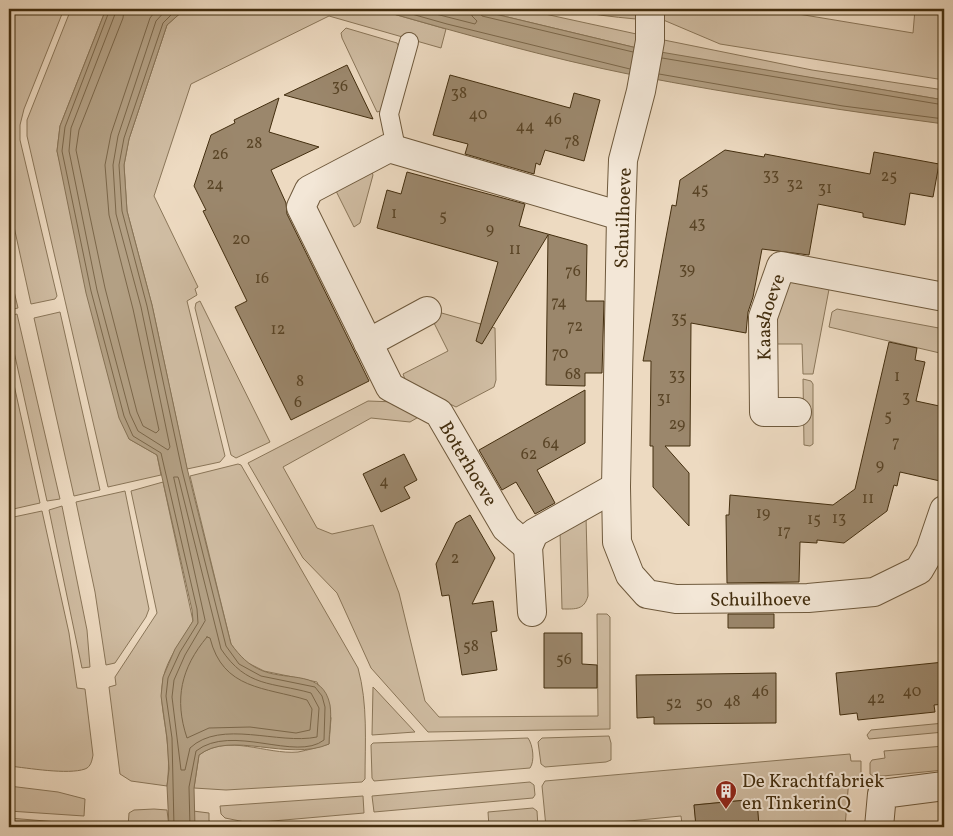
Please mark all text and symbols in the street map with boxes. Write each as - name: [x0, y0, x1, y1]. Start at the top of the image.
- house number: 36: [332, 76, 348, 98]
- house number: 38: [451, 83, 467, 105]
- house number: 40: [469, 104, 487, 126]
- house number: 46: [544, 109, 562, 131]
- house number: 44: [515, 116, 535, 138]
- house number: 78: [564, 131, 580, 153]
- house number: 28: [246, 133, 262, 155]
- house number: 26: [212, 144, 228, 166]
- house number: 33: [763, 165, 779, 187]
- house number: 25: [881, 166, 897, 188]
- street label: Schuilhoeve: [609, 167, 639, 269]
- house number: 24: [206, 174, 224, 196]
- house number: 32: [787, 174, 803, 196]
- house number: 31: [818, 178, 832, 200]
- house number: 45: [692, 179, 708, 201]
- house number: 1: [391, 203, 397, 225]
- house number: 5: [439, 206, 447, 228]
- house number: 43: [688, 213, 706, 235]
- house number: 9: [486, 219, 494, 241]
- house number: 20: [232, 229, 250, 251]
- house number: 11: [509, 239, 521, 261]
- house number: 39: [679, 259, 695, 281]
- house number: 76: [565, 261, 581, 283]
- house number: 16: [255, 268, 269, 290]
- street label: Kaashoeve: [751, 270, 792, 361]
- house number: 74: [551, 292, 567, 314]
- house number: 35: [671, 308, 687, 330]
- house number: 72: [567, 316, 583, 338]
- house number: 12: [271, 319, 285, 341]
- house number: 70: [552, 343, 568, 365]
- house number: 68: [565, 364, 581, 386]
- house number: 33: [669, 365, 685, 387]
- house number: 1: [894, 366, 900, 388]
- house number: 8: [296, 371, 304, 393]
- house number: 3: [902, 387, 910, 409]
- house number: 31: [657, 388, 671, 410]
- house number: 6: [294, 392, 302, 414]
- house number: 5: [884, 406, 892, 428]
- house number: 29: [669, 414, 685, 436]
- street label: Boterhoeve: [432, 417, 503, 511]
- house number: 7: [892, 432, 900, 454]
- house number: 64: [542, 433, 560, 455]
- house number: 62: [521, 444, 537, 466]
- house number: 9: [876, 455, 884, 477]
- house number: 4: [379, 471, 389, 493]
- house number: 11: [862, 488, 874, 510]
- house number: 19: [756, 503, 770, 525]
- house number: 13: [832, 508, 846, 530]
- house number: 15: [807, 509, 821, 531]
- house number: 17: [777, 521, 791, 543]
- house number: 2: [451, 548, 459, 570]
- street label: Schuilhoeve: [710, 587, 811, 614]
- house number: 58: [463, 636, 479, 658]
- house number: 56: [556, 649, 572, 671]
- house number: 46: [751, 681, 769, 703]
- house number: 40: [903, 681, 921, 703]
- house number: 42: [867, 688, 885, 710]
- house number: 48: [723, 691, 741, 713]
- house number: 52: [666, 693, 682, 715]
- house number: 50: [696, 693, 713, 715]
- place label: De Krachtfabriek en TinkerinQ: [742, 769, 884, 817]
- building icon: De Krachtfabriek en TinkerinQ: [714, 779, 738, 810]

